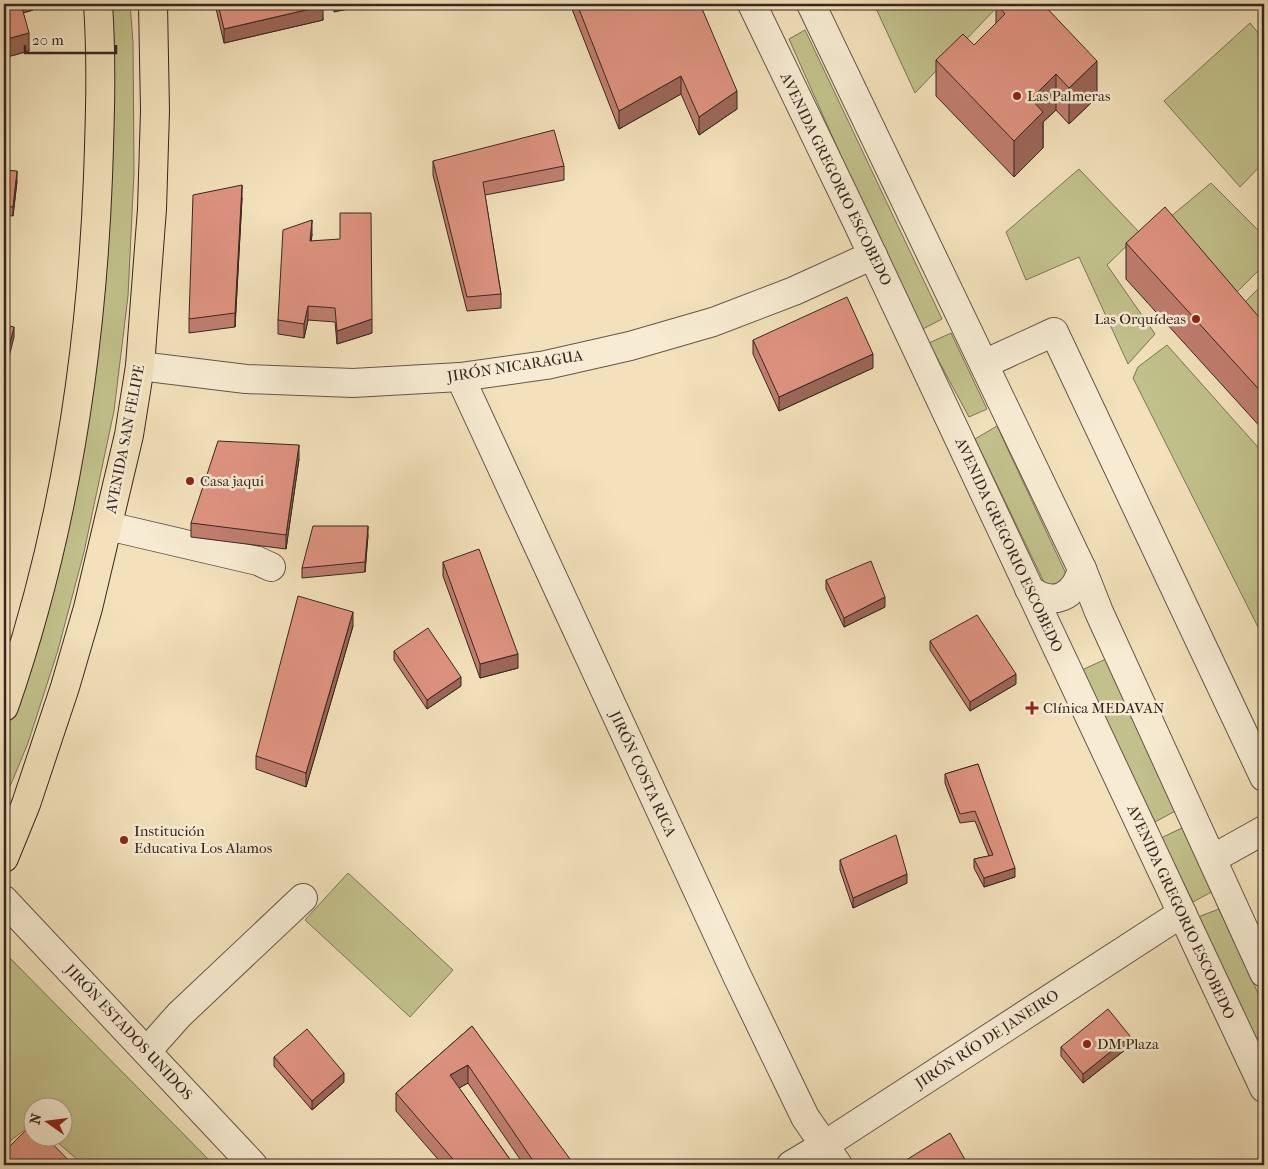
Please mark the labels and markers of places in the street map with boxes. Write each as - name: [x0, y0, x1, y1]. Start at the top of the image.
- place label: Las Palmeras: [1027, 87, 1111, 105]
- marker: Las Palmeras: [1011, 90, 1023, 102]
- place label: Las Orquídeas: [1094, 310, 1186, 328]
- marker: Las Orquídeas: [1190, 313, 1202, 325]
- place label: Casa jaqui: [200, 472, 265, 490]
- marker: Casa jaqui: [184, 475, 196, 487]
- place label: Clínica MEDAVAN: [1043, 699, 1165, 717]
- marker: Clínica MEDAVAN: [1025, 701, 1039, 715]
- place label: Institución Educativa Los Alamos: [134, 822, 273, 857]
- marker: Institución Educativa Los Alamos: [118, 834, 130, 846]
- place label: DM Plaza: [1097, 1035, 1160, 1053]
- marker: DM Plaza: [1081, 1038, 1093, 1050]

